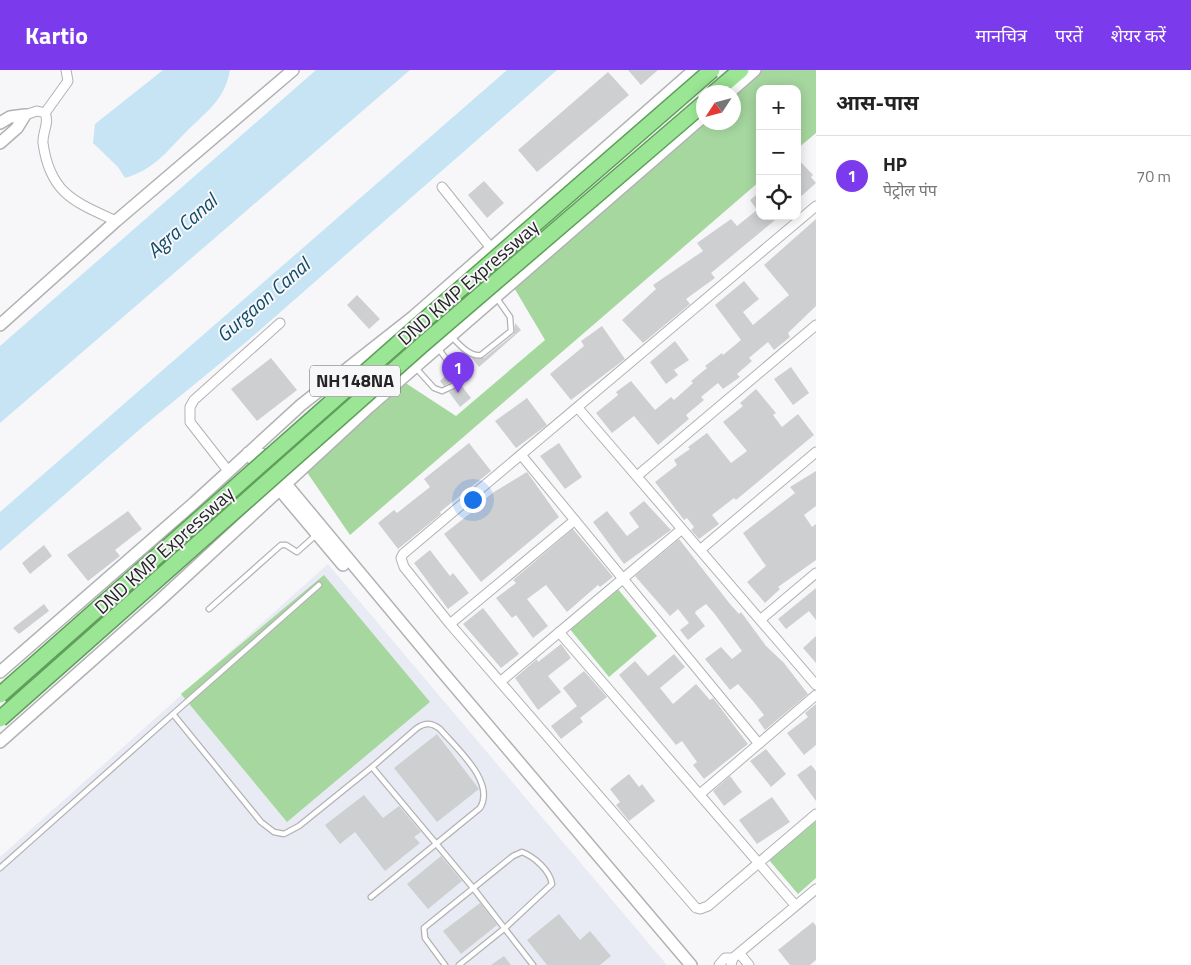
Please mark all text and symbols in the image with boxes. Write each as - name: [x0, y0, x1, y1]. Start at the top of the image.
- text: Kartio: [25, 17, 88, 53]
- text: मानचित्र: [975, 22, 1027, 49]
- text: परतें: [1055, 22, 1083, 49]
- text: शेयर करें: [1111, 22, 1166, 49]
- north arrow: [696, 85, 741, 130]
- map controls: [756, 85, 801, 220]
- button: +: [756, 85, 801, 130]
- text: आस-पास: [836, 86, 919, 118]
- button: −: [756, 130, 801, 175]
- text: HP: [883, 149, 907, 178]
- text: 1: [848, 164, 856, 188]
- text: 70 m: [1136, 164, 1171, 188]
- button: locate: [756, 175, 801, 220]
- text: पेट्रोल पंप: [883, 178, 937, 202]
- water label: Agra Canal: [139, 184, 226, 265]
- street label: DND KMP Expressway: [390, 212, 545, 351]
- water label: Gurgaon Canal: [209, 248, 318, 349]
- pin: 1: [442, 352, 474, 393]
- road number: NH148NA: [310, 366, 400, 396]
- street label: DND KMP Expressway: [87, 479, 240, 620]
- your location: [460, 487, 486, 513]

